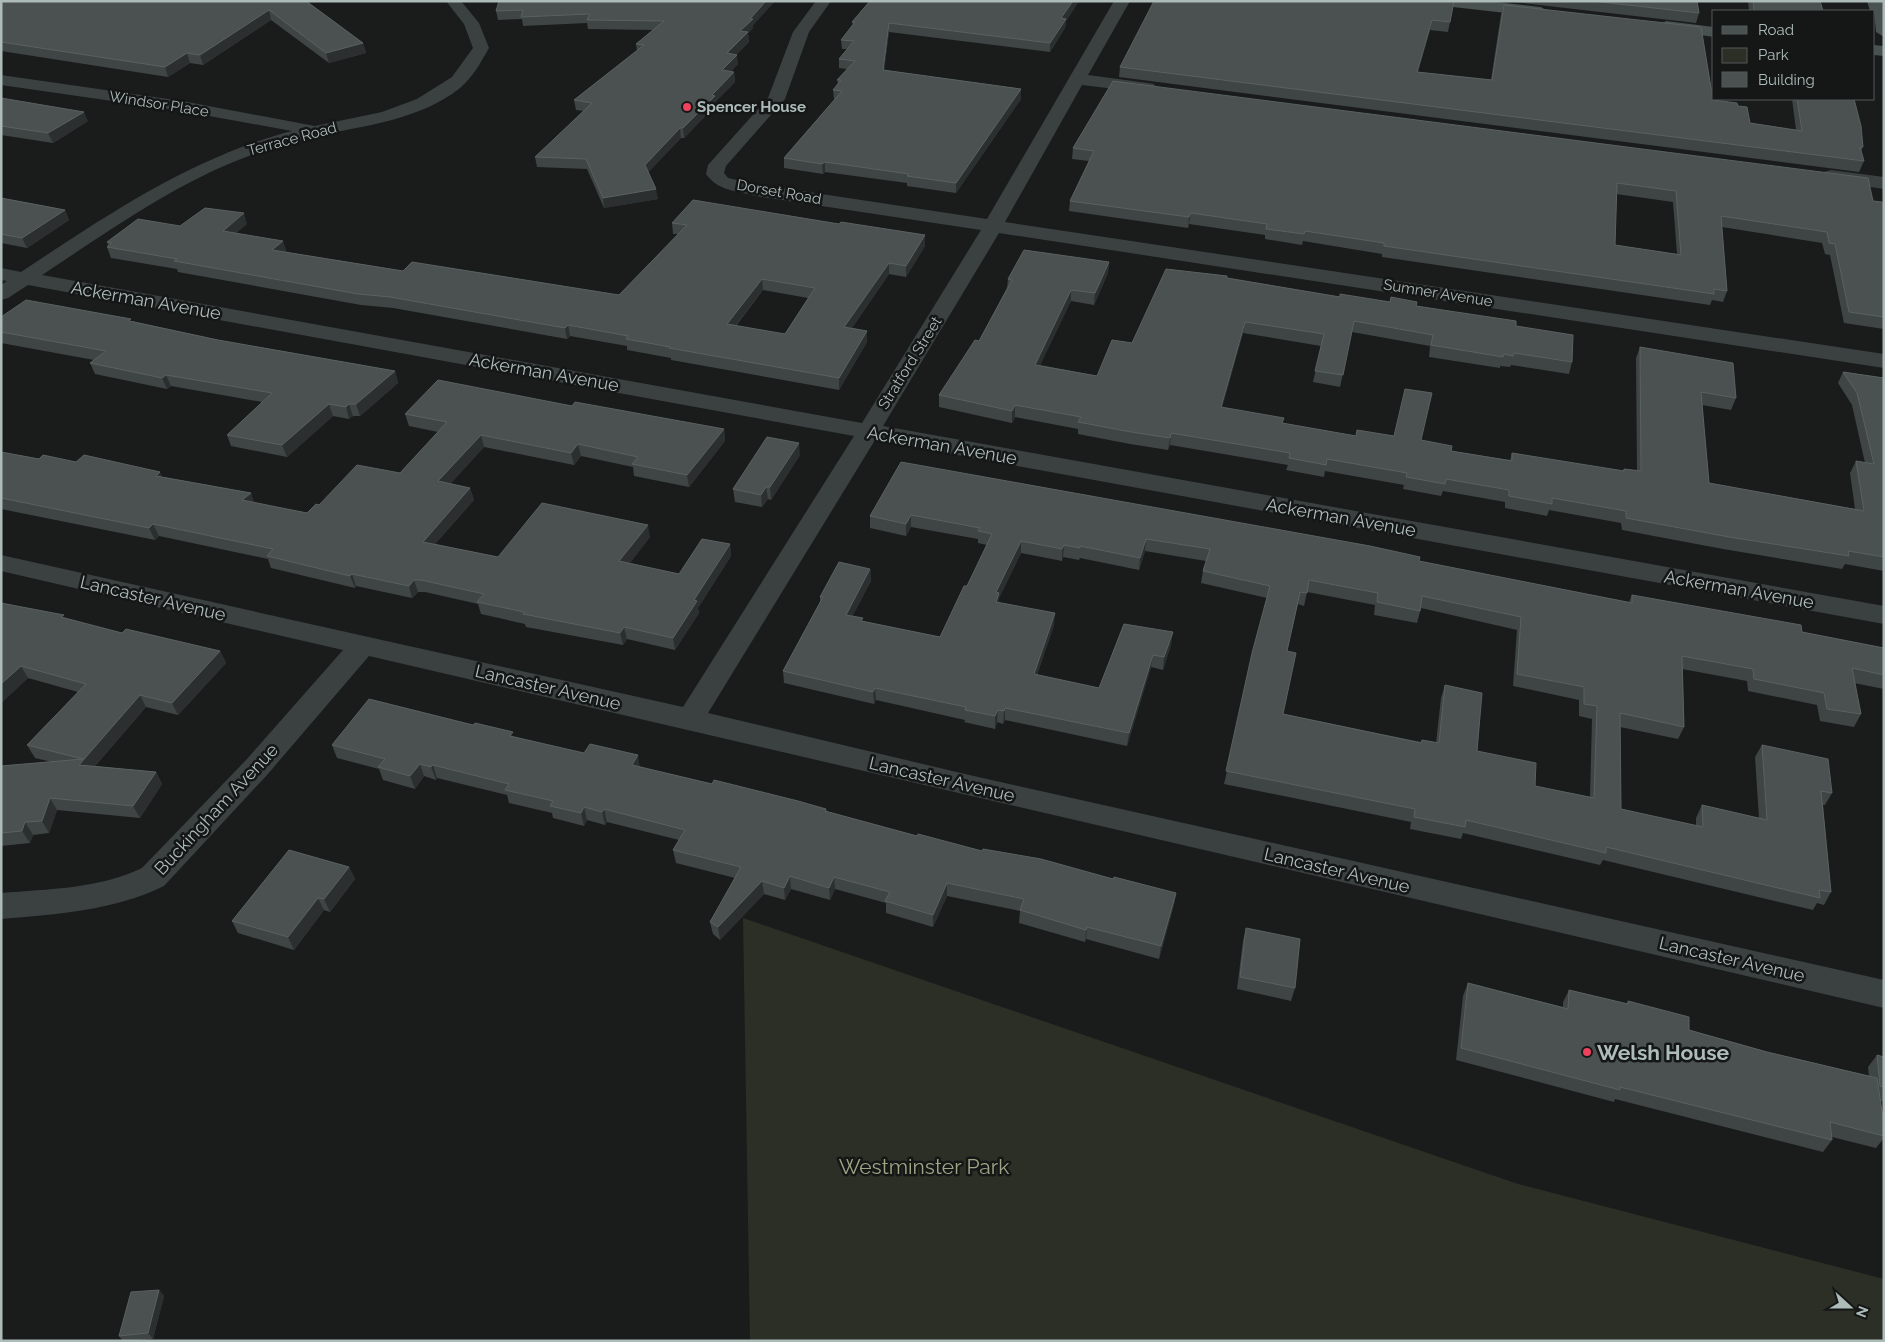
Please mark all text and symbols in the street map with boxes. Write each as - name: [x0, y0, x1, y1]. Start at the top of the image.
- legend: [1712, 10, 1875, 100]
- text: Road: [1758, 21, 1794, 39]
- text: Park: [1758, 46, 1789, 64]
- text: Building: [1758, 71, 1815, 89]
- street label: Windsor Place: [108, 87, 210, 121]
- place label: Spencer House: [697, 98, 806, 116]
- marker: Spencer House: [681, 101, 693, 113]
- street label: Terrace Road: [245, 118, 339, 160]
- street label: Dorset Road: [735, 176, 823, 208]
- street label: Sumner Avenue: [1382, 275, 1494, 311]
- street label: Ackerman Avenue: [69, 276, 223, 324]
- street label: Stratford Street: [874, 313, 946, 413]
- street label: Ackerman Avenue: [467, 348, 621, 396]
- street label: Ackerman Avenue: [865, 421, 1019, 469]
- street label: Ackerman Avenue: [1264, 493, 1418, 541]
- street label: Ackerman Avenue: [1662, 565, 1816, 613]
- street label: Lancaster Avenue: [78, 571, 228, 625]
- street label: Lancaster Avenue: [473, 660, 623, 714]
- street label: Buckingham Avenue: [150, 739, 283, 879]
- street label: Lancaster Avenue: [867, 752, 1017, 806]
- street label: Lancaster Avenue: [1262, 843, 1412, 897]
- street label: Lancaster Avenue: [1657, 932, 1807, 986]
- place label: Welsh House: [1597, 1040, 1730, 1065]
- marker: Welsh House: [1581, 1046, 1593, 1058]
- park label: Westminster Park: [839, 1154, 1009, 1179]
- north arrow: [1825, 1282, 1875, 1332]
- text: N: [1853, 1304, 1872, 1320]

